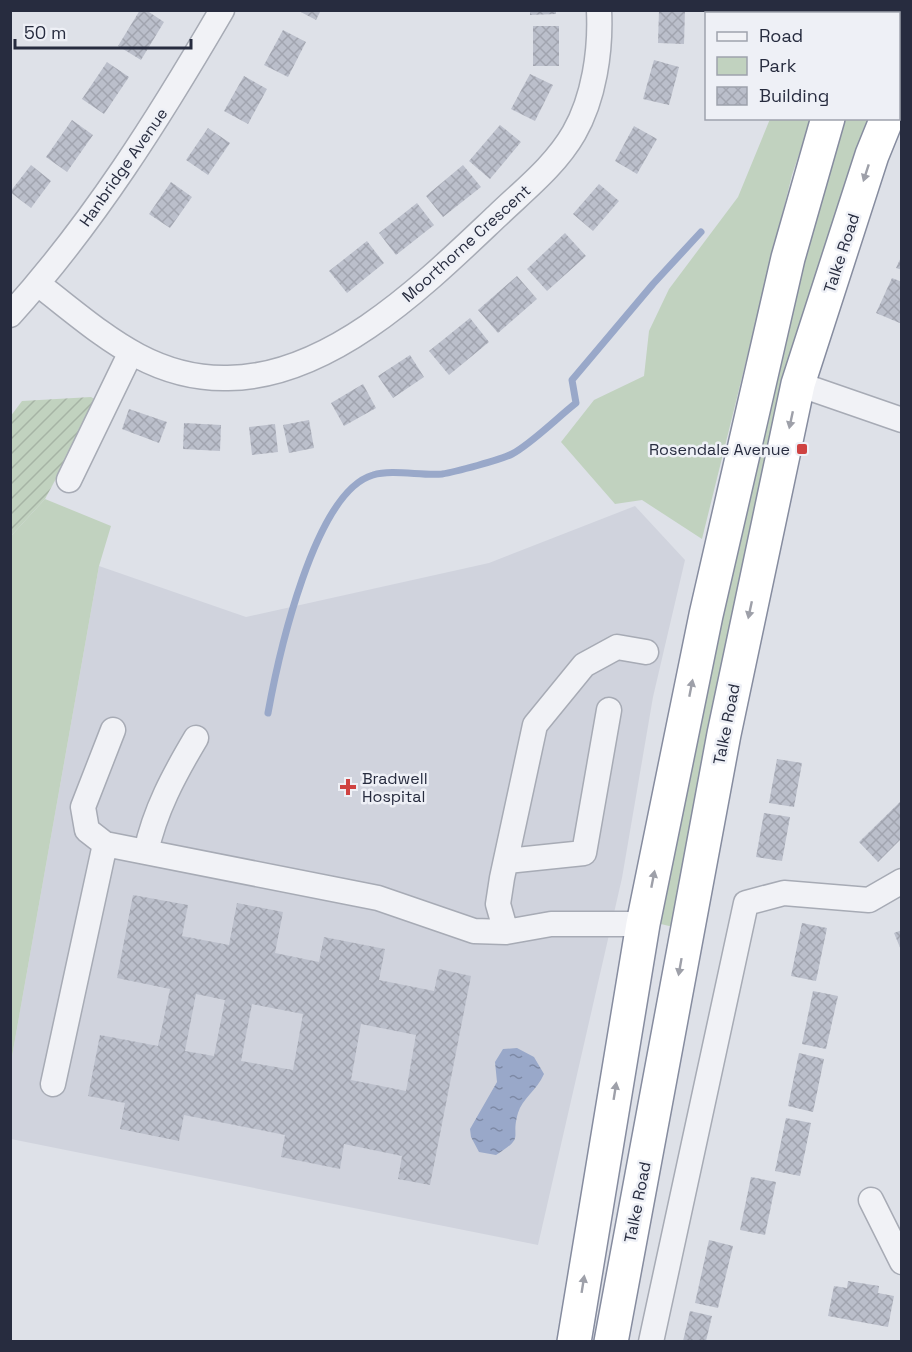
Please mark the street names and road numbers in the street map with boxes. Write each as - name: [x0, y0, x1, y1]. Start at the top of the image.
- street label: Hanbridge Avenue: [75, 104, 172, 231]
- street label: Moorthorne Crescent: [398, 180, 535, 307]
- street label: Talke Road: [819, 211, 864, 295]
- street label: Talke Road: [708, 682, 745, 766]
- street label: Talke Road: [619, 1160, 656, 1244]

